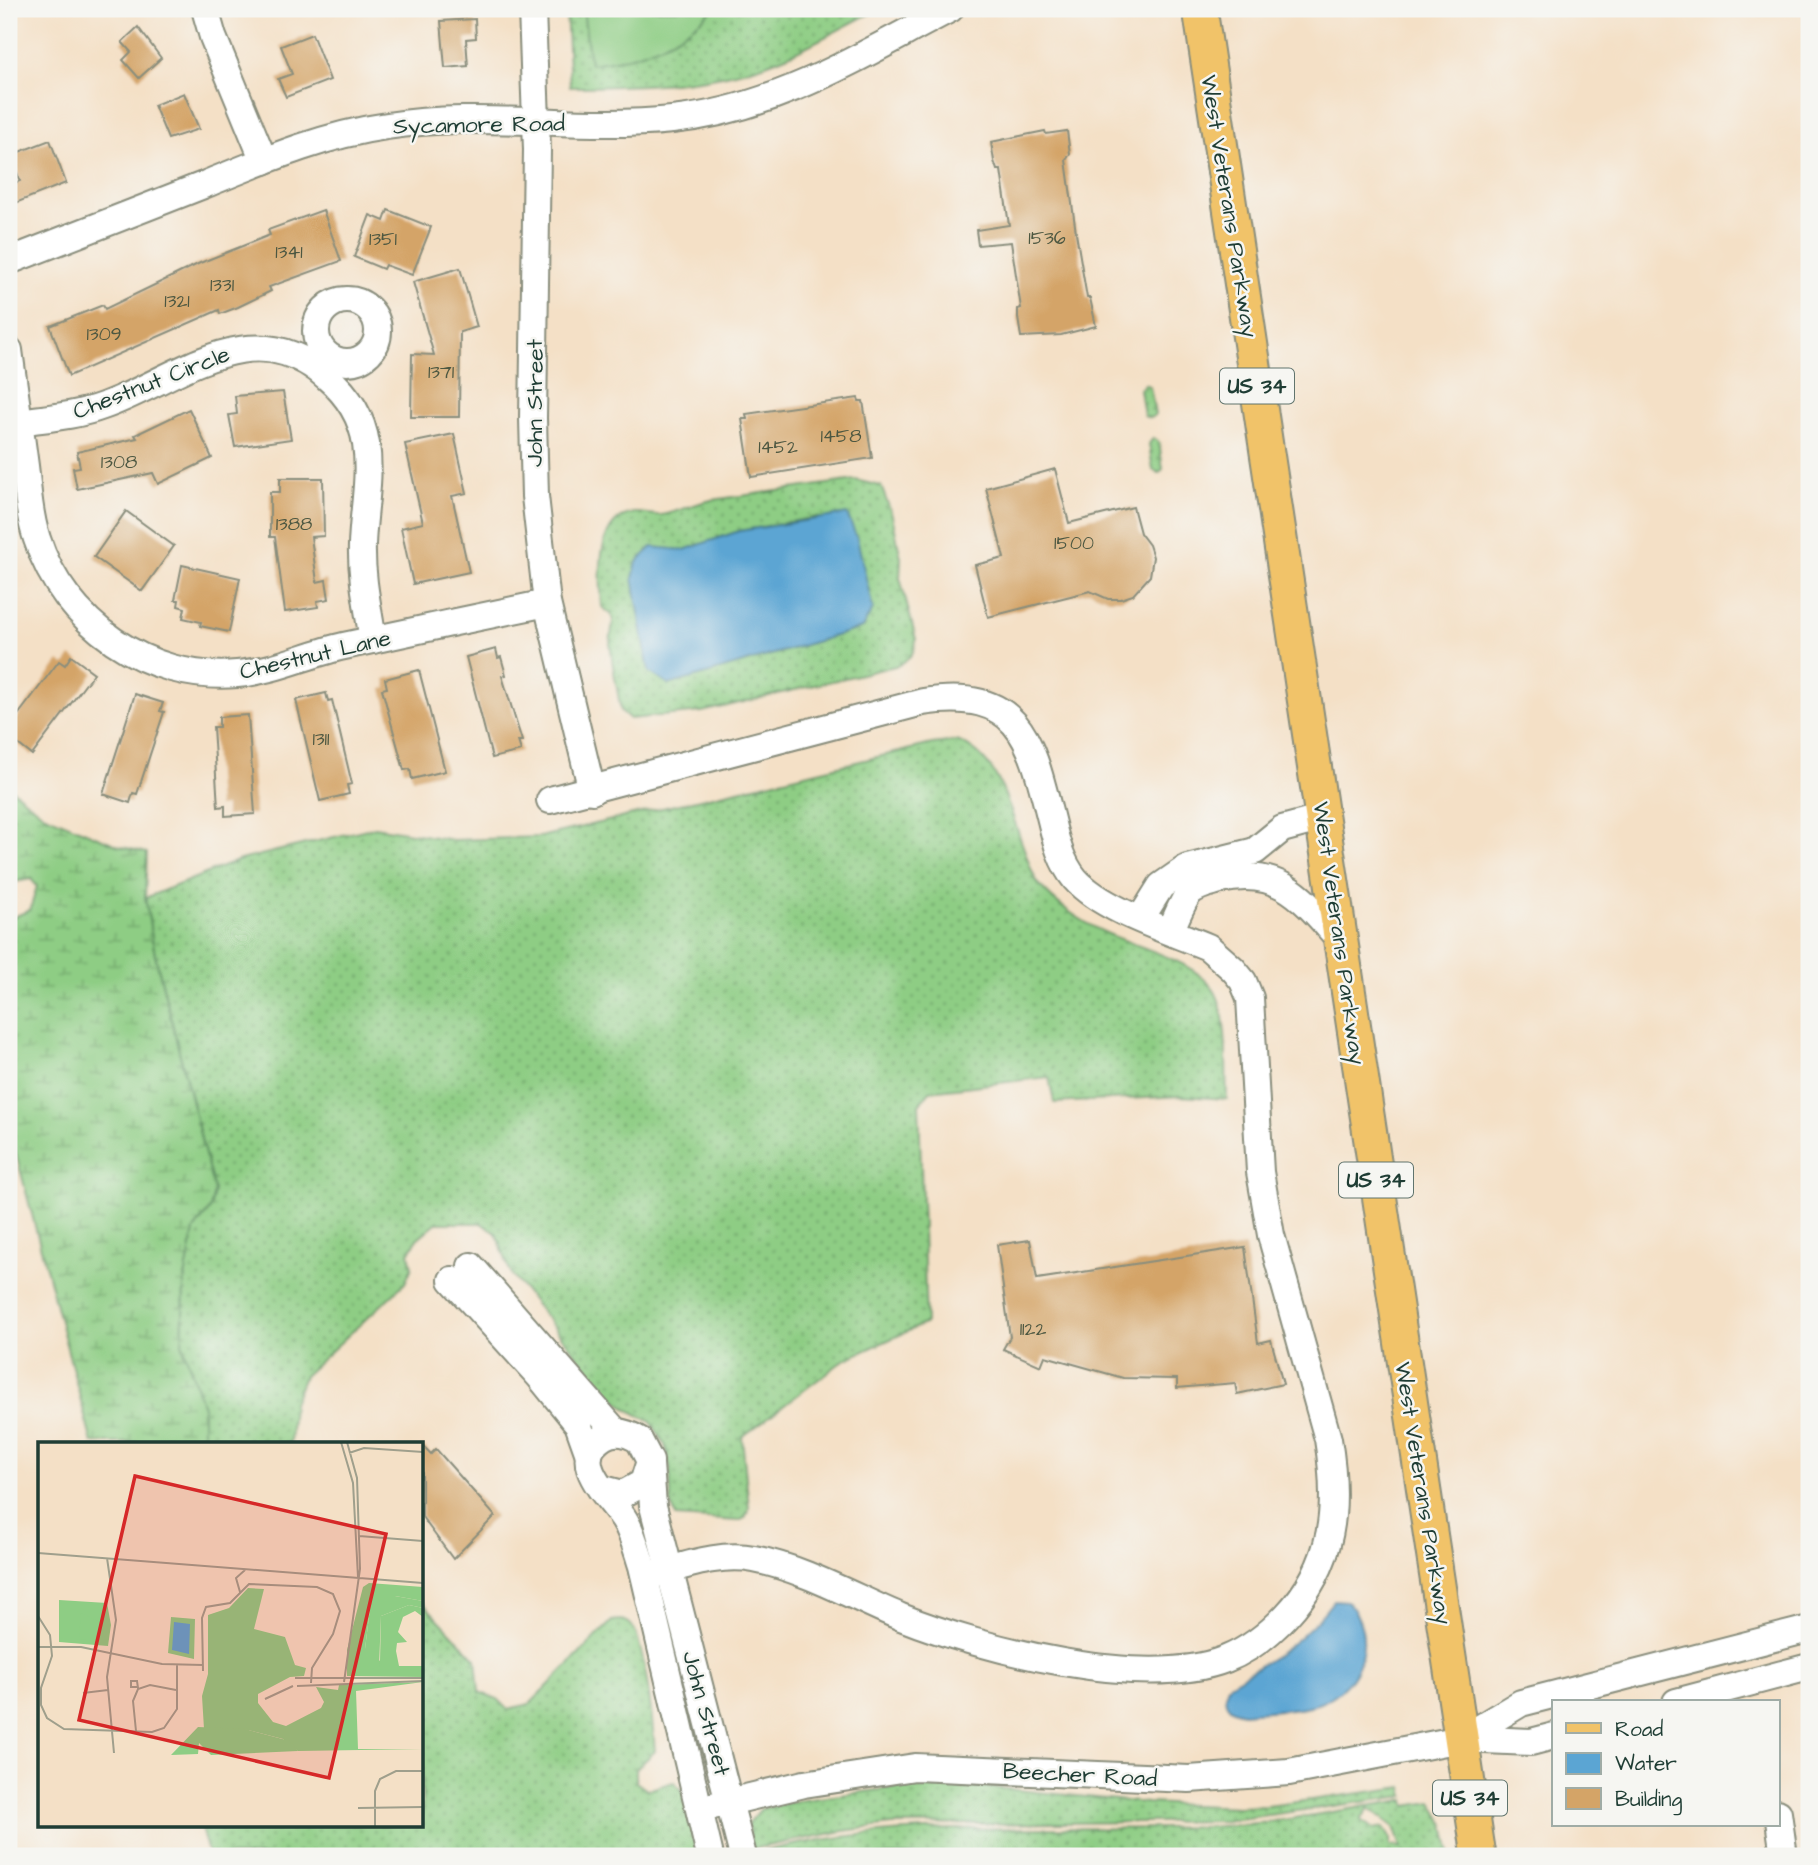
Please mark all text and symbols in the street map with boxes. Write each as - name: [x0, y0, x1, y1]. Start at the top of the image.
- street label: West Veterans Parkway: [1191, 73, 1266, 340]
- street label: Sycamore Road: [393, 108, 565, 143]
- house number: 1536: [1028, 225, 1066, 252]
- house number: 1351: [369, 226, 398, 253]
- house number: 1341: [275, 239, 303, 266]
- house number: 1331: [210, 272, 235, 299]
- house number: 1321: [164, 288, 190, 315]
- house number: 1309: [87, 321, 121, 348]
- street label: Chestnut Circle: [68, 338, 234, 428]
- street label: John Street: [519, 338, 551, 467]
- house number: 1371: [428, 359, 455, 386]
- road number: US 34: [1220, 368, 1294, 404]
- house number: 1458: [820, 423, 862, 450]
- house number: 1452: [758, 434, 798, 461]
- house number: 1308: [101, 449, 137, 476]
- house number: 1388: [276, 511, 312, 538]
- house number: 1500: [1054, 530, 1094, 557]
- street label: Chestnut Lane: [236, 622, 394, 688]
- house number: 1311: [313, 726, 330, 753]
- street label: West Veterans Parkway: [1304, 799, 1373, 1067]
- road number: US 34: [1339, 1162, 1413, 1198]
- house number: 1122: [1020, 1316, 1046, 1343]
- street label: West Veterans Parkway: [1385, 1360, 1460, 1627]
- inset map: [38, 1442, 424, 1826]
- street label: John Street: [674, 1647, 738, 1780]
- legend: [1552, 1700, 1780, 1826]
- text: Road: [1615, 1715, 1663, 1744]
- text: Water: [1615, 1749, 1677, 1778]
- street label: Beecher Road: [1002, 1755, 1158, 1795]
- road number: US 34: [1433, 1780, 1507, 1815]
- text: Building: [1615, 1785, 1683, 1816]

